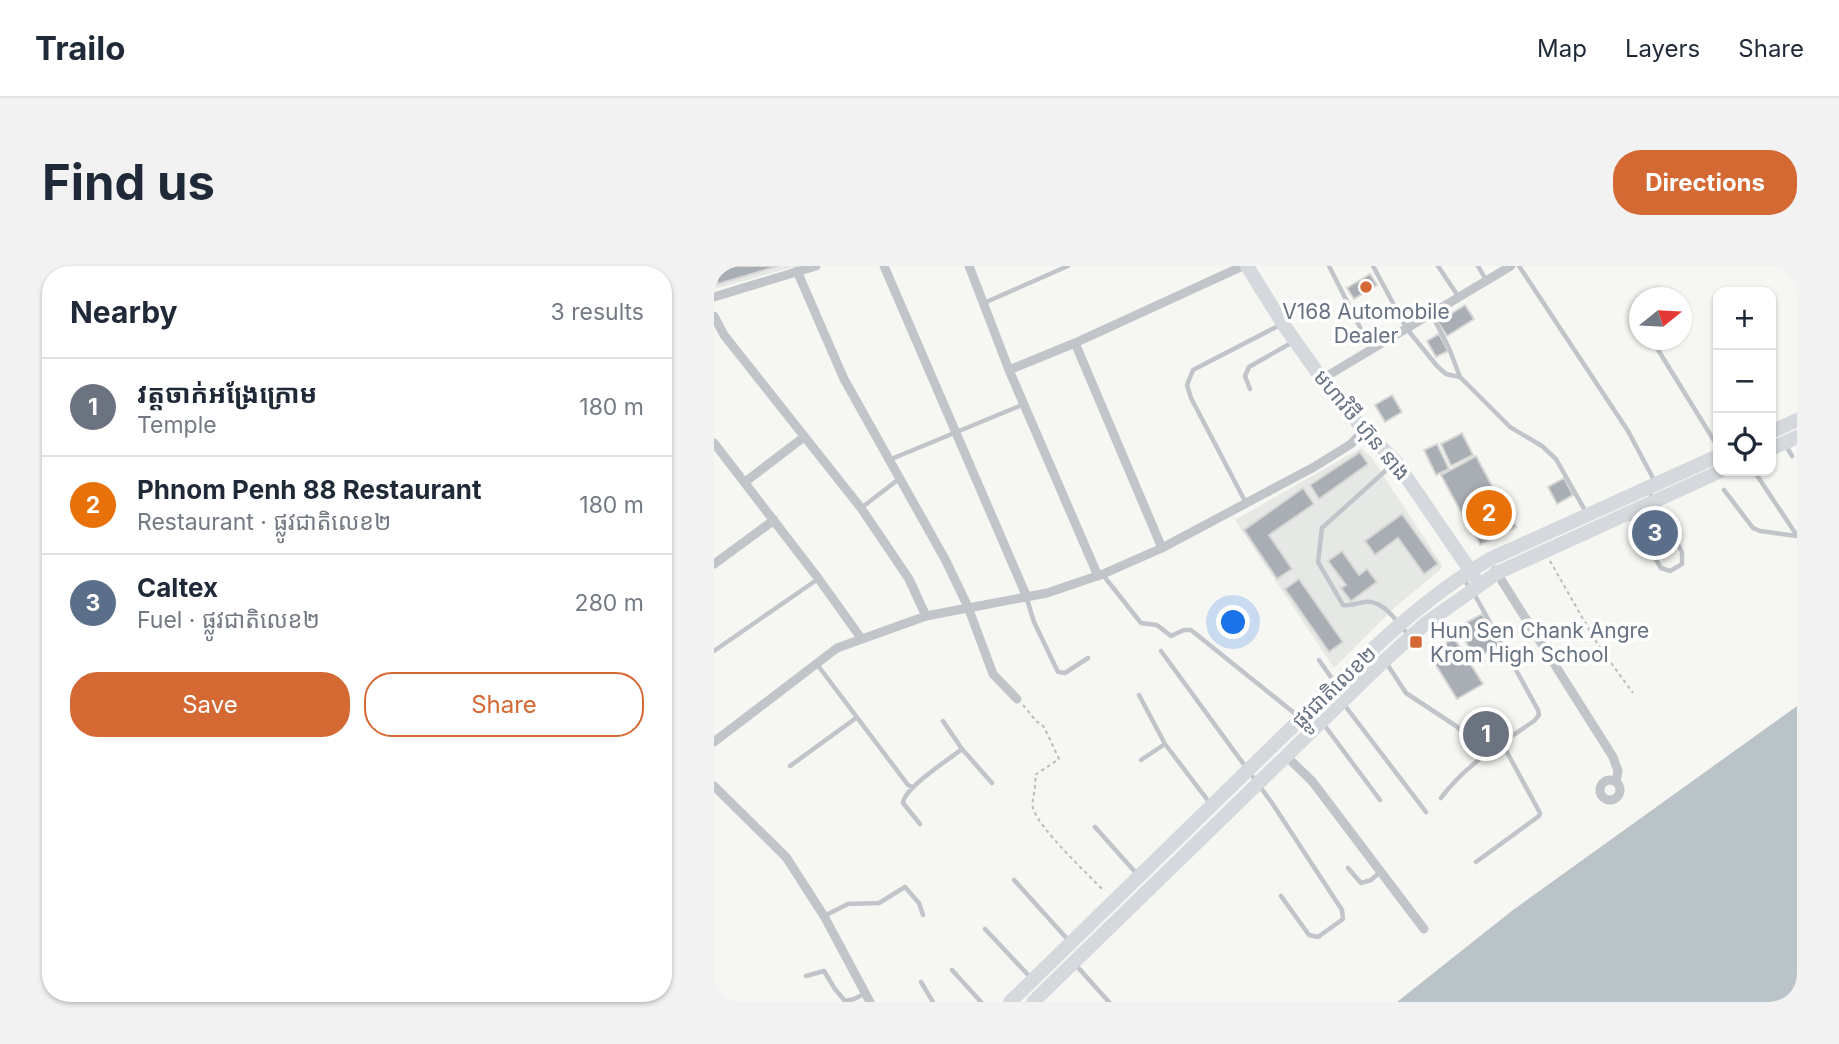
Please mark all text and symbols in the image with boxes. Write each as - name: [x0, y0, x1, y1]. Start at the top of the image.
- text: Trailo: [35, 28, 125, 68]
- text: Map: [1537, 34, 1587, 63]
- text: Layers: [1625, 34, 1700, 63]
- text: Share: [1738, 34, 1804, 63]
- button: Directions: [1613, 150, 1797, 215]
- text: Find us: [42, 153, 215, 212]
- marker: V168 Automobile Dealer: [1358, 279, 1374, 295]
- north arrow: [1629, 287, 1692, 350]
- map controls: [1713, 287, 1776, 476]
- button: +: [1713, 287, 1776, 350]
- text: Nearby: [70, 294, 178, 330]
- text: 3 results: [551, 298, 644, 326]
- place label: V168 Automobile Dealer: [1282, 299, 1450, 348]
- button: −: [1713, 350, 1776, 413]
- street label: មហាវិថី ហ៊ុន នាង: [1307, 365, 1415, 486]
- text: វត្តចាក់អង្រែក្រោម: [137, 378, 317, 409]
- text: 1: [88, 393, 98, 421]
- text: 180 m: [579, 393, 644, 421]
- text: Temple: [137, 411, 217, 439]
- button: locate: [1713, 413, 1776, 476]
- text: Phnom Penh 88 Restaurant: [137, 474, 481, 505]
- pin: 2: [1466, 487, 1512, 539]
- text: 2: [86, 491, 100, 519]
- text: 180 m: [579, 491, 644, 519]
- pin: 3: [1632, 507, 1678, 559]
- text: Restaurant · ផ្លូវជាតិលេខ២: [137, 508, 391, 536]
- text: Caltex: [137, 572, 218, 603]
- text: 3: [86, 589, 100, 617]
- text: 280 m: [575, 589, 644, 617]
- your location: [1216, 605, 1250, 639]
- text: Fuel · ផ្លូវជាតិលេខ២: [137, 606, 320, 634]
- place label: Hun Sen Chank Angre Krom High School: [1430, 618, 1649, 667]
- marker: Hun Sen Chank Angre Krom High School: [1408, 634, 1424, 650]
- street label: ផ្លូវជាតិលេខ២: [1287, 641, 1386, 739]
- button: Save: [70, 672, 350, 737]
- button: Share: [364, 672, 644, 737]
- pin: 1: [1463, 708, 1509, 760]

